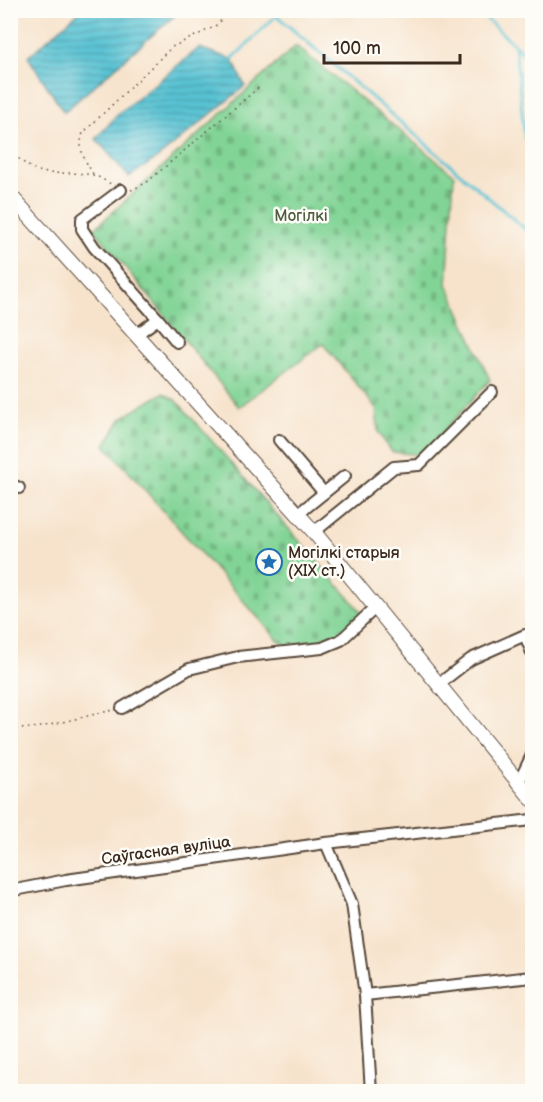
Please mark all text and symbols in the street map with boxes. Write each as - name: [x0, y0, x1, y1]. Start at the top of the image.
- scale bar: [324, 27, 460, 65]
- text: 100 m: [333, 38, 381, 59]
- park label: Могілкі: [274, 207, 328, 226]
- place label: Могілкі старыя (XIX ст.): [288, 544, 400, 581]
- place icon: Могілкі старыя (XIX ст.): [254, 547, 284, 577]
- street label: Саўгасная вуліца: [100, 832, 232, 869]

